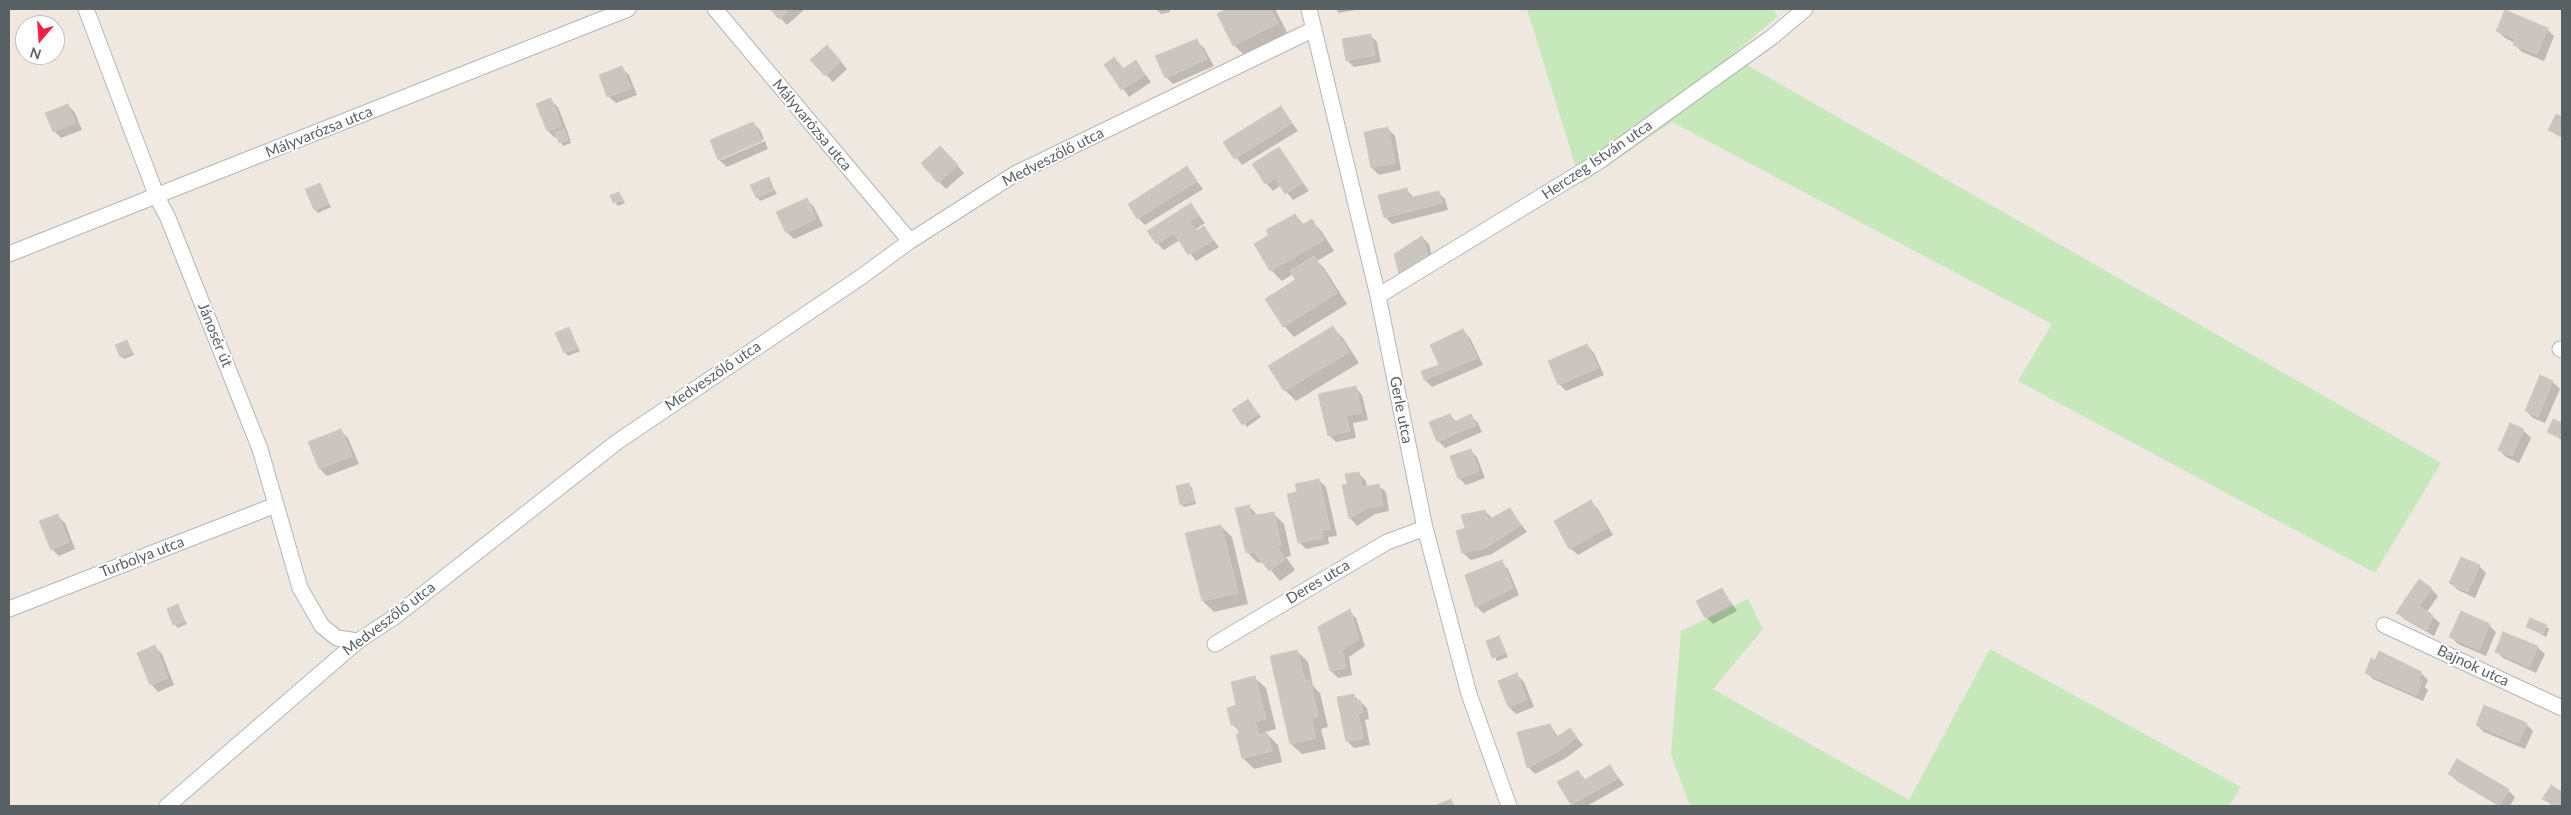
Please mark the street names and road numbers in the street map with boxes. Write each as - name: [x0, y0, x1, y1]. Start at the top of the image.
- street label: Mályvarózsa utca: [769, 76, 855, 174]
- street label: Mályvarózsa utca: [263, 102, 375, 162]
- street label: Herczeg István utca: [1538, 116, 1656, 204]
- street label: Medveszőlő utca: [999, 124, 1107, 190]
- street label: Jánosér út: [194, 300, 236, 370]
- street label: Medveszőlő utca: [662, 337, 764, 415]
- street label: Gerle utca: [1386, 375, 1416, 445]
- street label: Turbolya utca: [97, 533, 187, 581]
- street label: Deres utca: [1283, 556, 1353, 608]
- street label: Medveszőlő utca: [339, 578, 439, 660]
- street label: Bajnok utca: [2434, 642, 2512, 690]

